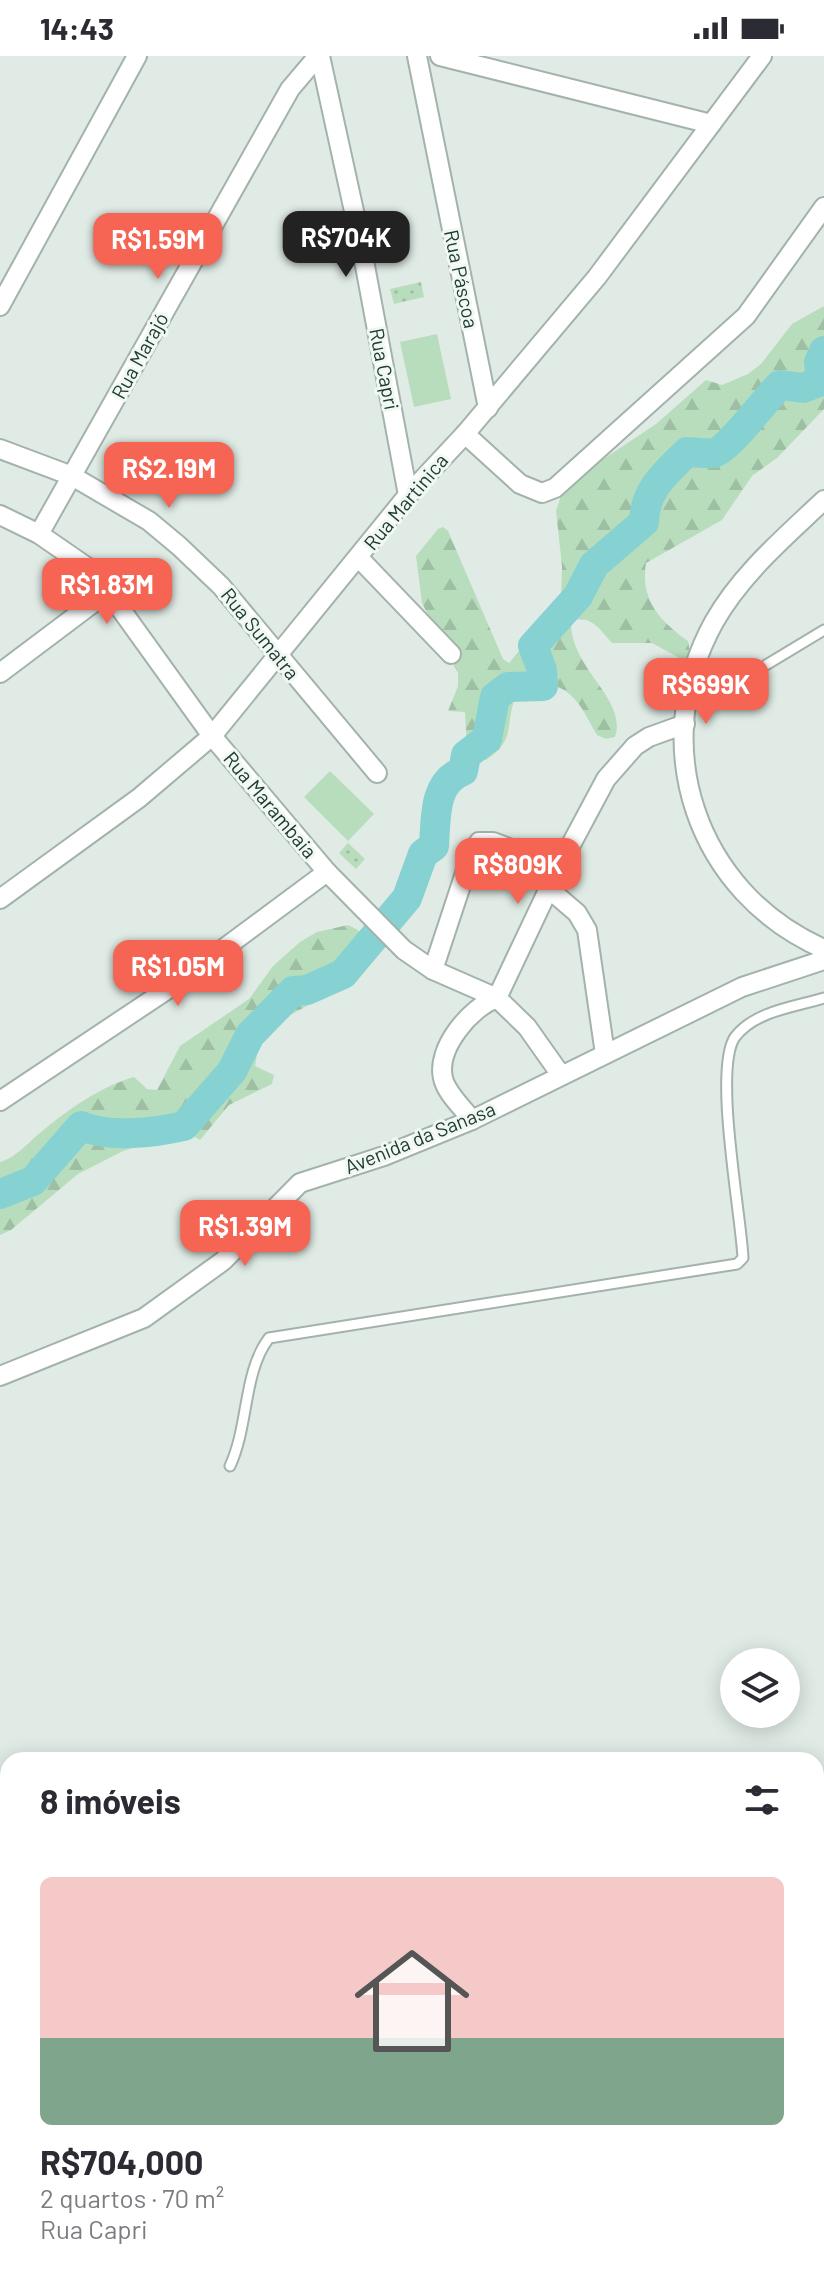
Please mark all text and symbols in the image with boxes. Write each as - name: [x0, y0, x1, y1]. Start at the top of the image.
- text: 14:43: [40, 10, 114, 46]
- pin: R$704K: [281, 211, 411, 279]
- pin: R$1.59M: [84, 213, 232, 281]
- text: R$704K: [301, 221, 391, 252]
- text: R$1.59M: [111, 223, 205, 254]
- street label: Rua Páscoa: [440, 227, 484, 330]
- street label: Rua Marajó: [106, 308, 173, 403]
- street label: Rua Capri: [365, 326, 405, 412]
- pin: R$2.19M: [95, 442, 243, 510]
- street label: Rua Martinica: [358, 448, 452, 554]
- text: R$2.19M: [122, 452, 216, 483]
- pin: R$1.83M: [33, 558, 181, 626]
- text: R$1.83M: [60, 568, 154, 599]
- street label: Rua Sumatra: [217, 583, 305, 684]
- pin: R$699K: [641, 658, 771, 726]
- text: R$699K: [662, 668, 750, 699]
- street label: Rua Marambaia: [219, 746, 322, 863]
- pin: R$809K: [453, 838, 583, 906]
- text: R$809K: [473, 848, 563, 879]
- pin: R$1.05M: [104, 940, 252, 1008]
- text: R$1.05M: [131, 950, 225, 981]
- street label: Avenida da Sanasa: [341, 1096, 498, 1178]
- pin: R$1.39M: [171, 1200, 319, 1268]
- text: R$1.39M: [198, 1210, 292, 1241]
- map controls: [720, 1648, 800, 1728]
- button: layers: [720, 1648, 800, 1728]
- icon: filters: [740, 1778, 784, 1822]
- text: 8 imóveis: [40, 1780, 181, 1821]
- icon: home: [340, 1929, 484, 2073]
- text: R$704,000: [40, 2141, 203, 2182]
- text: 2 quartos · 70 m²: [40, 2182, 224, 2213]
- text: Rua Capri: [40, 2213, 148, 2244]

